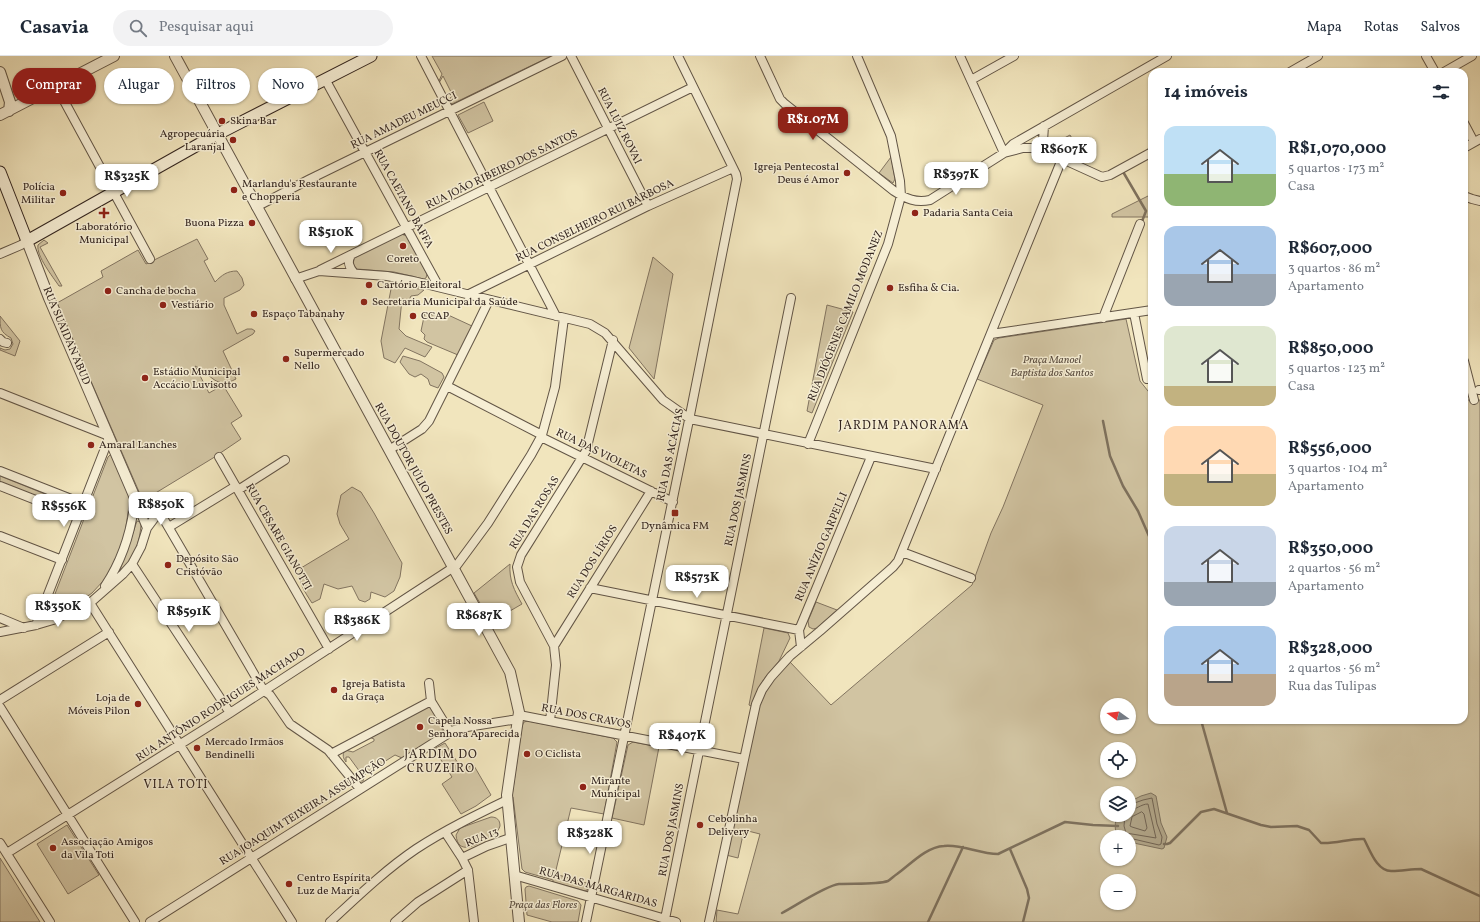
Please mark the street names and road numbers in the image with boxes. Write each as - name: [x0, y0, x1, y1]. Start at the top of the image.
- street label: RUA LUIZ ROVAI: [593, 85, 645, 167]
- street label: RUA AMADEU MEUCCI: [348, 89, 460, 153]
- street label: RUA JOÃO RIBEIRO DOS SANTOS: [424, 127, 580, 213]
- street label: RUA CAETANO BAFFA: [370, 147, 437, 251]
- street label: RUA CONSELHEIRO RUI BARBOSA: [513, 176, 677, 266]
- street label: RUA DIÓGENES CAMILO MODANEZ: [805, 228, 887, 404]
- street label: RUA SUAIDAN ABUD: [39, 285, 93, 387]
- street label: RUA DOUTOR JÚLIO PRESTES: [370, 400, 456, 538]
- street label: RUA DAS ACÁCIAS: [654, 407, 688, 503]
- street label: RUA DAS VIOLETAS: [553, 425, 649, 483]
- street label: RUA DOS JASMINS: [722, 452, 756, 548]
- street label: RUA DAS ROSAS: [506, 474, 564, 552]
- street label: RUA CESARE GIANOTTI: [241, 481, 315, 593]
- street label: RUA ANÍZIO GARPELLI: [792, 490, 852, 604]
- street label: RUA DOS LÍRIOS: [564, 522, 622, 602]
- street label: RUA ANTÔNIO RODRIGUES MACHADO: [133, 644, 309, 766]
- street label: RUA DOS CRAVOS: [540, 701, 632, 733]
- street label: RUA JOAQUIM TEIXEIRA ASSUMPÇÃO: [217, 754, 389, 870]
- street label: RUA DOS JASMINS: [656, 782, 688, 878]
- street label: RUA 13: [463, 824, 501, 851]
- street label: RUA DAS MARGARIDAS: [537, 864, 659, 912]

